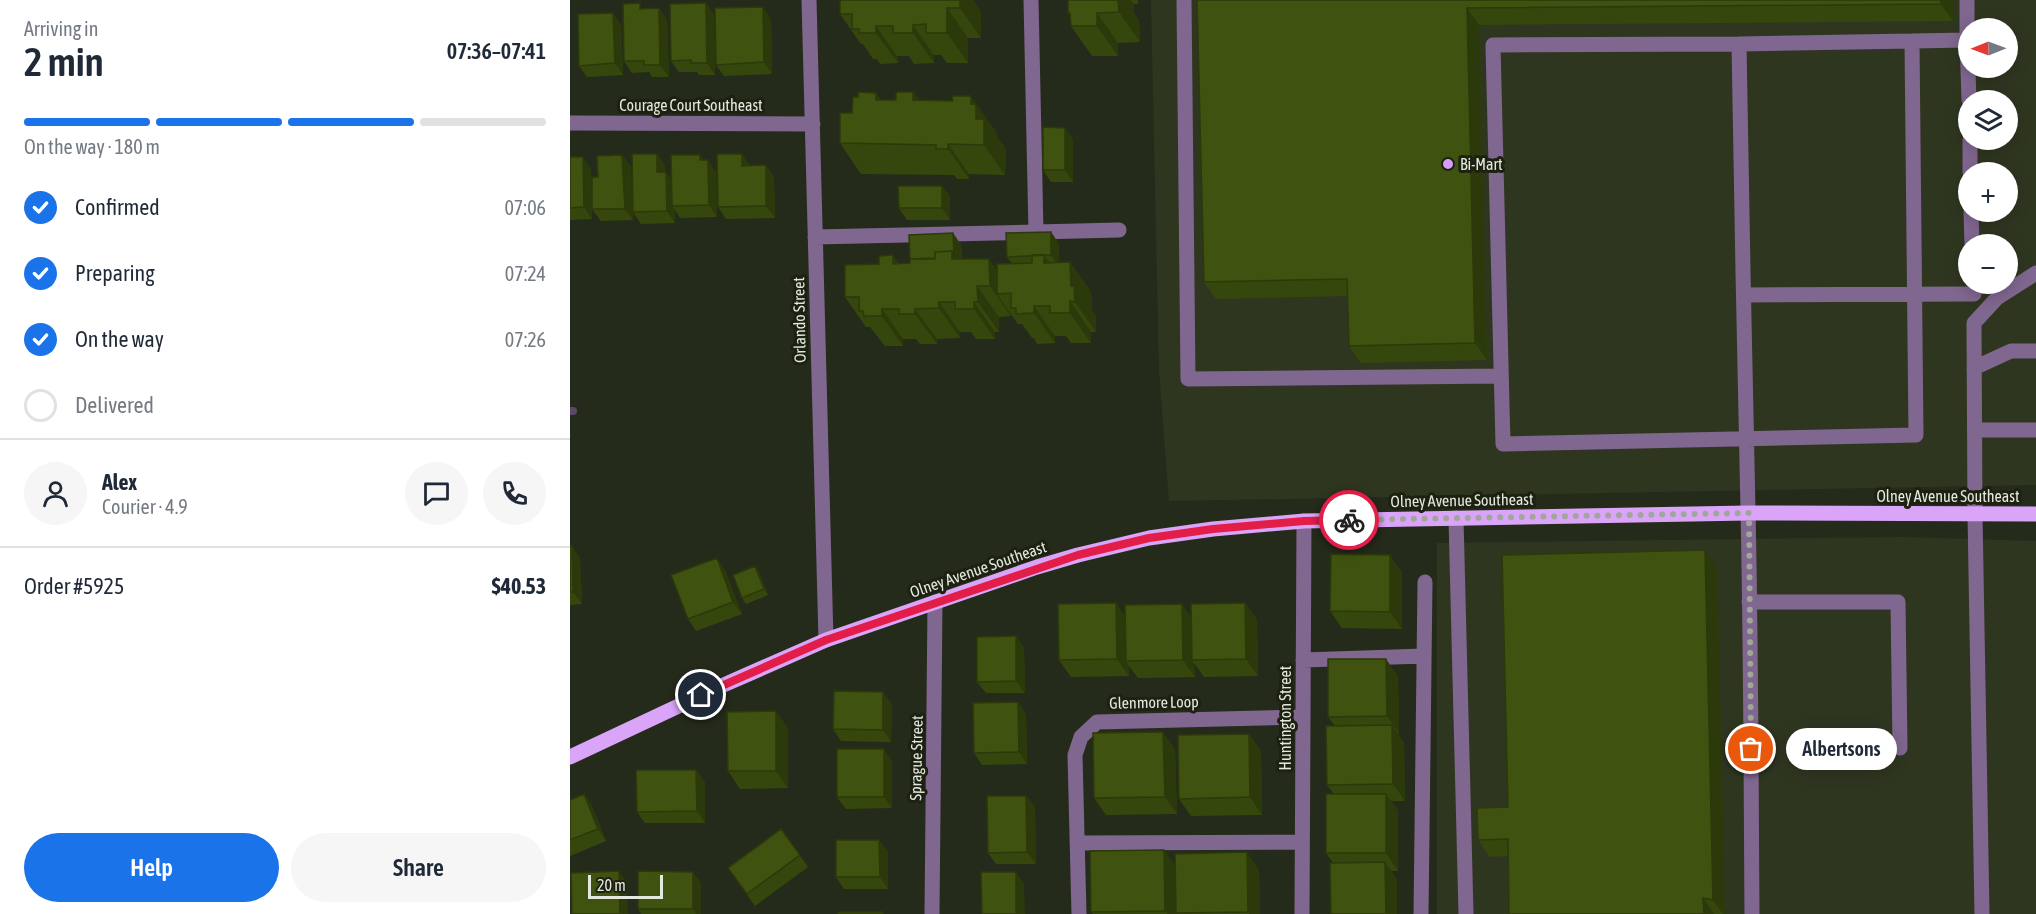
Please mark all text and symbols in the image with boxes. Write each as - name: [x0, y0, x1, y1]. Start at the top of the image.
- text: Arriving in: [24, 17, 98, 40]
- north arrow: [1958, 18, 2018, 78]
- map controls: [1958, 18, 2018, 294]
- text: 07:36–07:41: [447, 38, 546, 64]
- text: 2 min: [24, 40, 104, 84]
- button: layers: [1958, 90, 2018, 150]
- street label: Courage Court Southeast: [619, 96, 763, 115]
- text: On the way · 180 m: [24, 135, 160, 158]
- place label: Bi-Mart: [1460, 155, 1503, 173]
- marker: Bi-Mart: [1441, 157, 1455, 171]
- button: +: [1958, 162, 2018, 222]
- icon: check: [24, 191, 57, 224]
- text: Confirmed: [75, 194, 160, 220]
- text: 07:06: [504, 196, 546, 219]
- button: −: [1958, 234, 2018, 294]
- icon: check: [24, 257, 57, 290]
- text: Preparing: [75, 260, 155, 286]
- text: 07:24: [505, 262, 546, 285]
- street label: Orlando Street: [789, 277, 809, 363]
- icon: check: [24, 323, 57, 356]
- text: On the way: [75, 326, 164, 352]
- text: 07:26: [505, 328, 546, 351]
- text: Delivered: [75, 392, 154, 418]
- button: person: [24, 462, 87, 525]
- button: chat: [405, 462, 468, 525]
- button: phone: [483, 462, 546, 525]
- text: Alex: [102, 469, 137, 495]
- street label: Olney Avenue Southeast: [1876, 487, 2020, 506]
- courier: [1319, 490, 1379, 550]
- street label: Olney Avenue Southeast: [1390, 490, 1534, 511]
- text: Courier · 4.9: [102, 495, 188, 518]
- icon: bike: [1333, 504, 1366, 537]
- street label: Olney Avenue Southeast: [907, 537, 1049, 602]
- text: Order #5925: [24, 573, 124, 599]
- text: $40.53: [491, 573, 546, 599]
- street label: Huntington Street: [1276, 665, 1295, 770]
- pin: [675, 669, 726, 720]
- icon: home: [684, 678, 717, 711]
- street label: Glenmore Loop: [1109, 692, 1199, 713]
- street label: Sprague Street: [906, 715, 927, 801]
- pin: [1725, 723, 1776, 774]
- callout: Albertsons: [1787, 728, 1898, 770]
- icon: bag: [1734, 732, 1767, 765]
- text: Albertsons: [1802, 737, 1881, 760]
- button: Help: [24, 833, 279, 902]
- button: Share: [291, 833, 546, 902]
- scale bar: [588, 872, 663, 900]
- text: 20 m: [597, 876, 626, 894]

